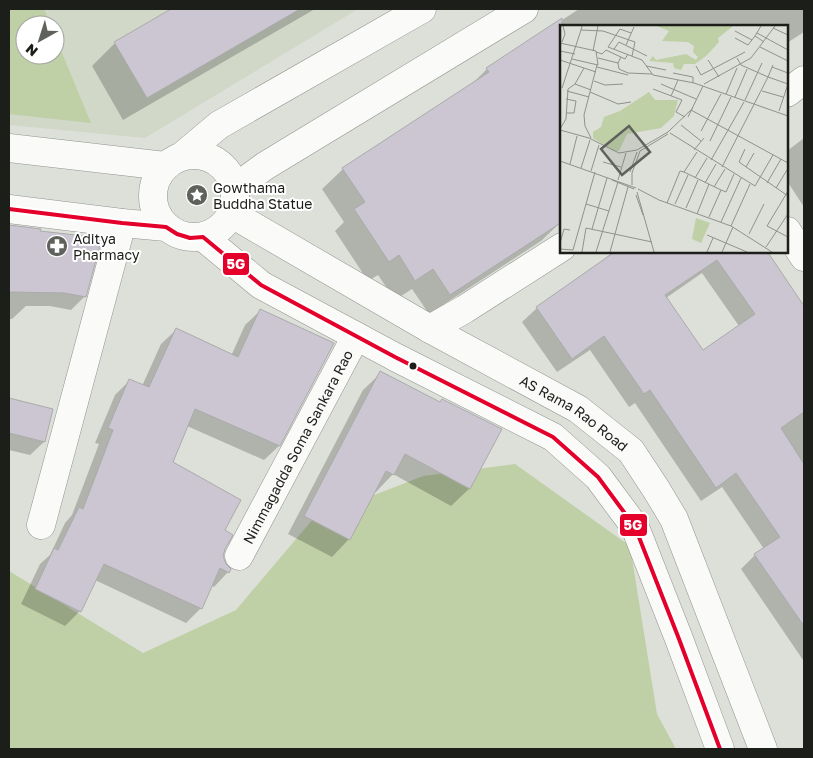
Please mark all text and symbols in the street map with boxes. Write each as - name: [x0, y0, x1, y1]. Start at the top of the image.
- north arrow: [15, 15, 65, 65]
- inset map: [560, 25, 788, 252]
- text: N: [22, 41, 41, 60]
- place label: Gowthama Buddha Statue: [213, 179, 312, 212]
- place icon: Gowthama Buddha Statue: [185, 183, 209, 207]
- place label: Aditya Pharmacy: [73, 230, 140, 263]
- pharmacy icon: Aditya Pharmacy: [45, 234, 69, 258]
- line badge: 5G: [222, 252, 250, 276]
- text: 5G: [227, 255, 245, 272]
- street label: Nimmagadda Soma Sankara Rao: [239, 347, 356, 546]
- unlabelled marker: [408, 361, 418, 371]
- street label: AS Rama Rao Road: [517, 371, 632, 454]
- line badge: 5G: [619, 513, 648, 537]
- text: 5G: [624, 516, 642, 533]

